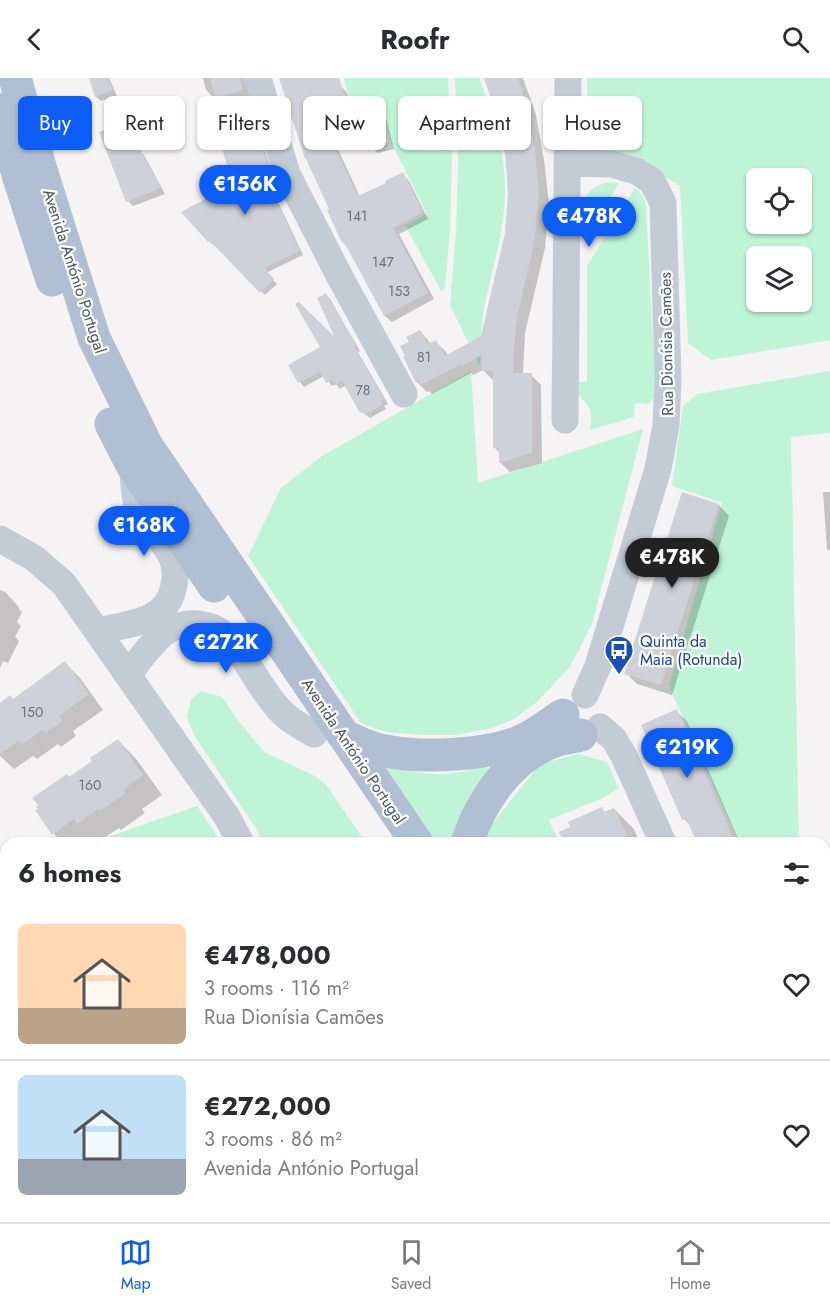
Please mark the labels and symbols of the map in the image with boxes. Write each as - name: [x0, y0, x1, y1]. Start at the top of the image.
- pin: €156K: [203, 165, 287, 216]
- street label: Avenida António Portugal: [37, 186, 112, 356]
- pin: €478K: [547, 197, 631, 248]
- house number: 141: [347, 206, 367, 226]
- house number: 147: [372, 252, 395, 272]
- street label: Rua Dionísia Camões: [654, 272, 679, 416]
- house number: 153: [388, 281, 410, 301]
- house number: 81: [417, 347, 431, 367]
- house number: 78: [356, 380, 371, 400]
- pin: €168K: [102, 506, 186, 557]
- pin: €478K: [630, 538, 714, 589]
- pin: €272K: [184, 623, 268, 674]
- place label: Quinta da Maia (Rotunda): [640, 630, 742, 671]
- bus stop icon: Quinta da Maia (Rotunda): [603, 634, 635, 676]
- street label: Avenida António Portugal: [296, 674, 411, 829]
- house number: 150: [21, 702, 43, 722]
- pin: €219K: [645, 728, 729, 779]
- house number: 160: [79, 775, 101, 795]

